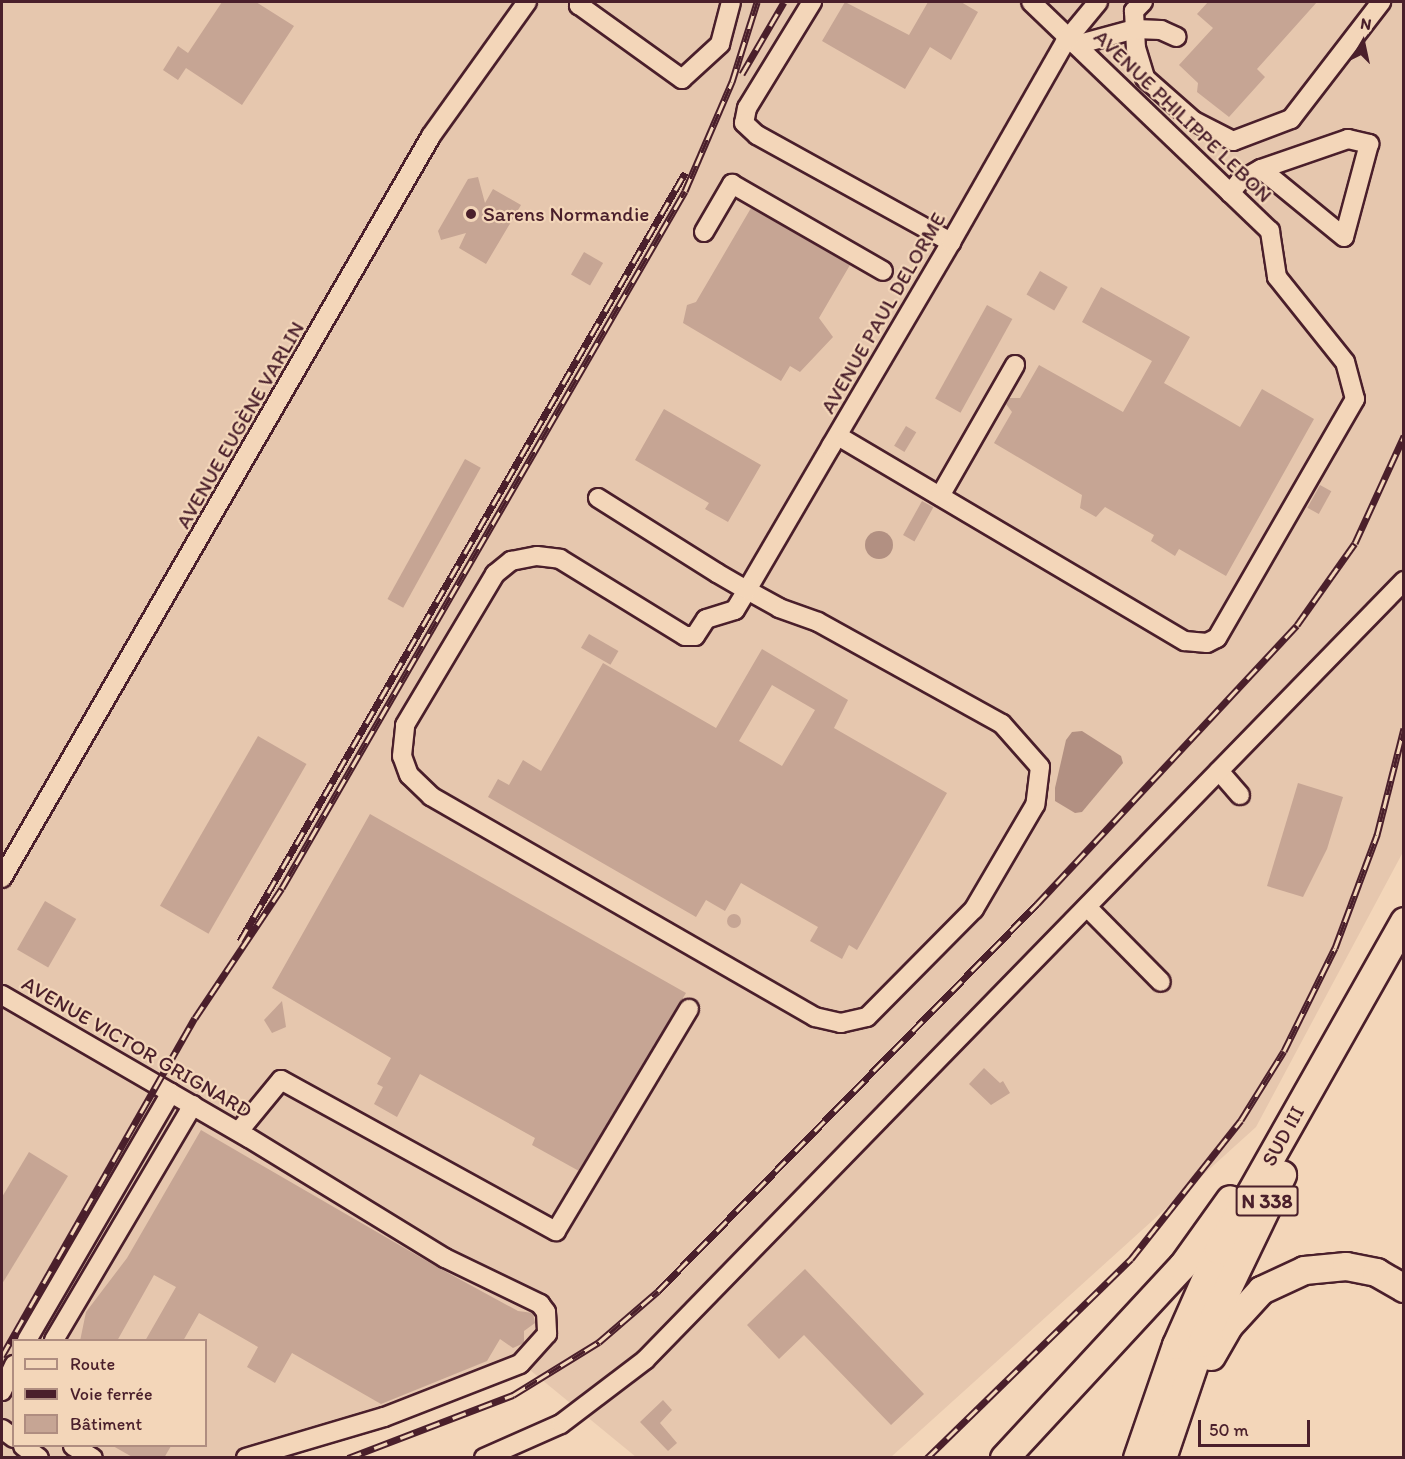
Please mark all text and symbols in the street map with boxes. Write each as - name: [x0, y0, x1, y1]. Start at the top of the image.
- north arrow: [1333, 12, 1393, 72]
- text: N: [1359, 13, 1373, 34]
- street label: AVENUE PHILIPPE LEBON: [1089, 25, 1277, 207]
- place label: Sarens Normandie: [483, 201, 649, 227]
- marker: Sarens Normandie: [464, 207, 478, 221]
- street label: AVENUE PAUL DELORME: [815, 208, 951, 418]
- street label: AVENUE EUGÈNE VARLIN: [171, 318, 309, 532]
- street label: AVENUE VICTOR GRIGNARD: [17, 970, 257, 1124]
- street label: SUD III: [1256, 1102, 1310, 1170]
- road number: N 338: [1236, 1184, 1298, 1218]
- legend: [12, 1339, 207, 1447]
- text: Route: [70, 1353, 115, 1375]
- text: Voie ferrée: [70, 1383, 152, 1405]
- scale bar: [1201, 1408, 1314, 1446]
- text: Bâtiment: [70, 1413, 142, 1435]
- text: 50 m: [1209, 1419, 1249, 1441]

